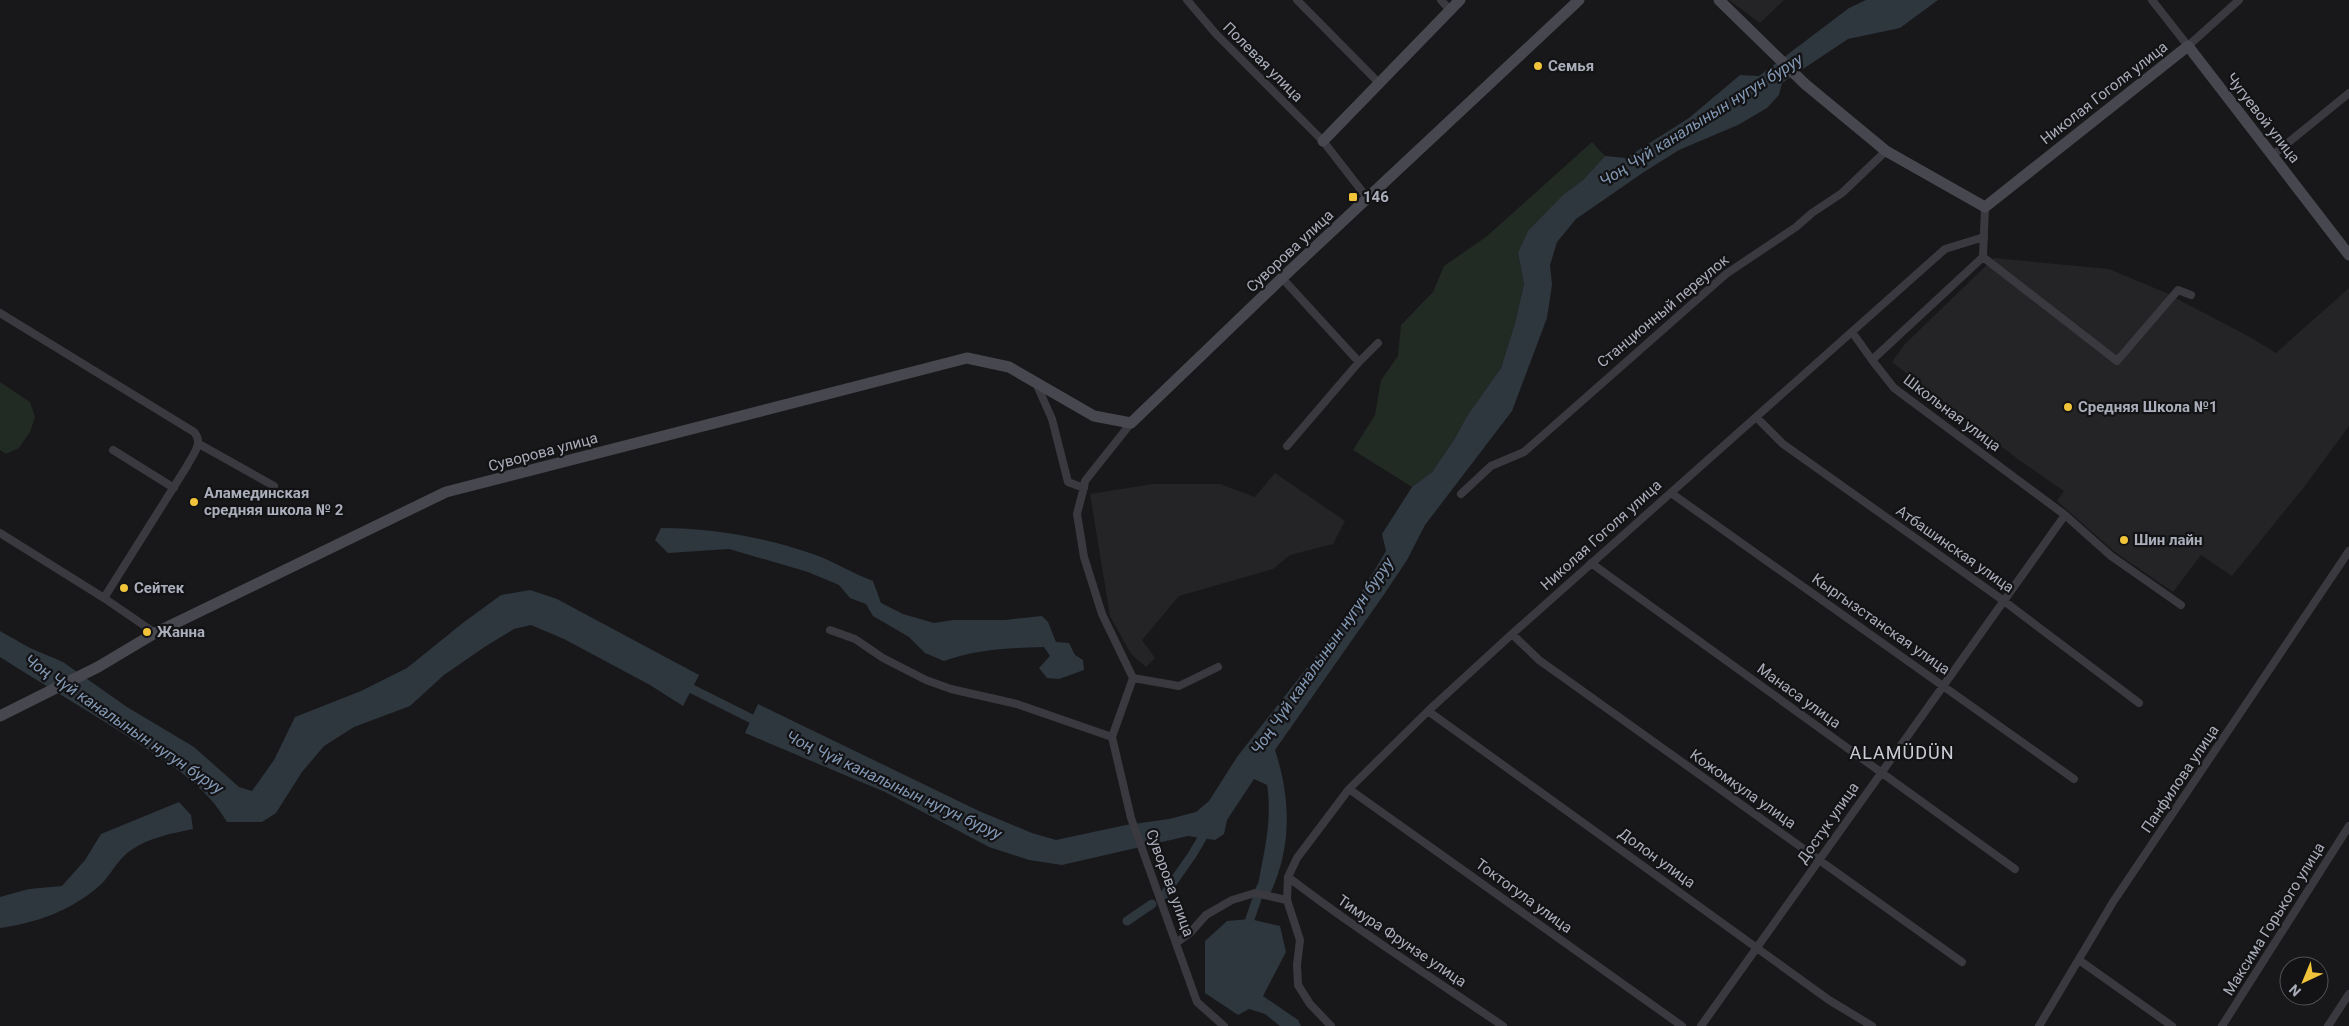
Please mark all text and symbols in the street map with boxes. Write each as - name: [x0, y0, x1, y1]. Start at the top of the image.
- street label: Полевая улица: [1219, 18, 1307, 106]
- street label: Николая Гоголя улица: [2037, 38, 2171, 148]
- water label: Чоң Чүй каналынын нугун буруу: [1596, 49, 1807, 191]
- place label: Семья: [1548, 57, 1594, 75]
- marker: Семья: [1532, 60, 1544, 72]
- street label: Чугуевой улица: [2222, 69, 2304, 167]
- place label: 146: [1363, 188, 1389, 206]
- marker: 146: [1347, 191, 1359, 203]
- street label: Суворова улица: [1243, 206, 1337, 296]
- street label: Станционный переулок: [1594, 251, 1732, 371]
- street label: Школьная улица: [1900, 371, 2004, 455]
- place label: Средняя Школа №1: [2078, 398, 2218, 416]
- marker: Средняя Школа №1: [2062, 401, 2074, 413]
- street label: Суворова улица: [486, 429, 600, 475]
- street label: Николая Гоголя улица: [1537, 476, 1665, 594]
- place label: Аламединская средняя школа № 2: [204, 484, 344, 519]
- marker: Аламединская средняя школа № 2: [188, 496, 200, 508]
- street label: Атбашинская улица: [1893, 502, 2017, 596]
- place label: Шин лайн: [2134, 531, 2203, 549]
- marker: Шин лайн: [2118, 534, 2130, 546]
- water label: Чоң Чүй каналынын нугун буруу: [1247, 553, 1398, 758]
- street label: Кыргызстанская улица: [1809, 570, 1953, 678]
- place label: Сейтек: [134, 579, 185, 597]
- marker: Сейтек: [118, 582, 130, 594]
- place label: Жанна: [157, 623, 205, 641]
- marker: Жанна: [141, 626, 153, 638]
- water label: Чоң Чүй каналынын нугун буруу: [21, 650, 228, 798]
- street label: Манаса улица: [1754, 660, 1844, 732]
- street label: Панфилова улица: [2137, 722, 2223, 836]
- water label: Чоң Чүй каналынын нугун буруу: [783, 727, 1005, 844]
- district label: ALAMÜDÜN: [1849, 742, 1955, 763]
- street label: Кожомкула улица: [1686, 746, 1800, 832]
- street label: Достук улица: [1793, 779, 1863, 867]
- street label: Долон улица: [1615, 824, 1699, 892]
- street label: Суворова улица: [1142, 827, 1198, 939]
- street label: Максима Горького улица: [2219, 839, 2329, 999]
- street label: Токтогула улица: [1472, 855, 1576, 937]
- street label: Тимура Фрунзе улица: [1334, 891, 1470, 991]
- north arrow: [2279, 956, 2329, 1006]
- text: N: [2286, 981, 2304, 1000]

